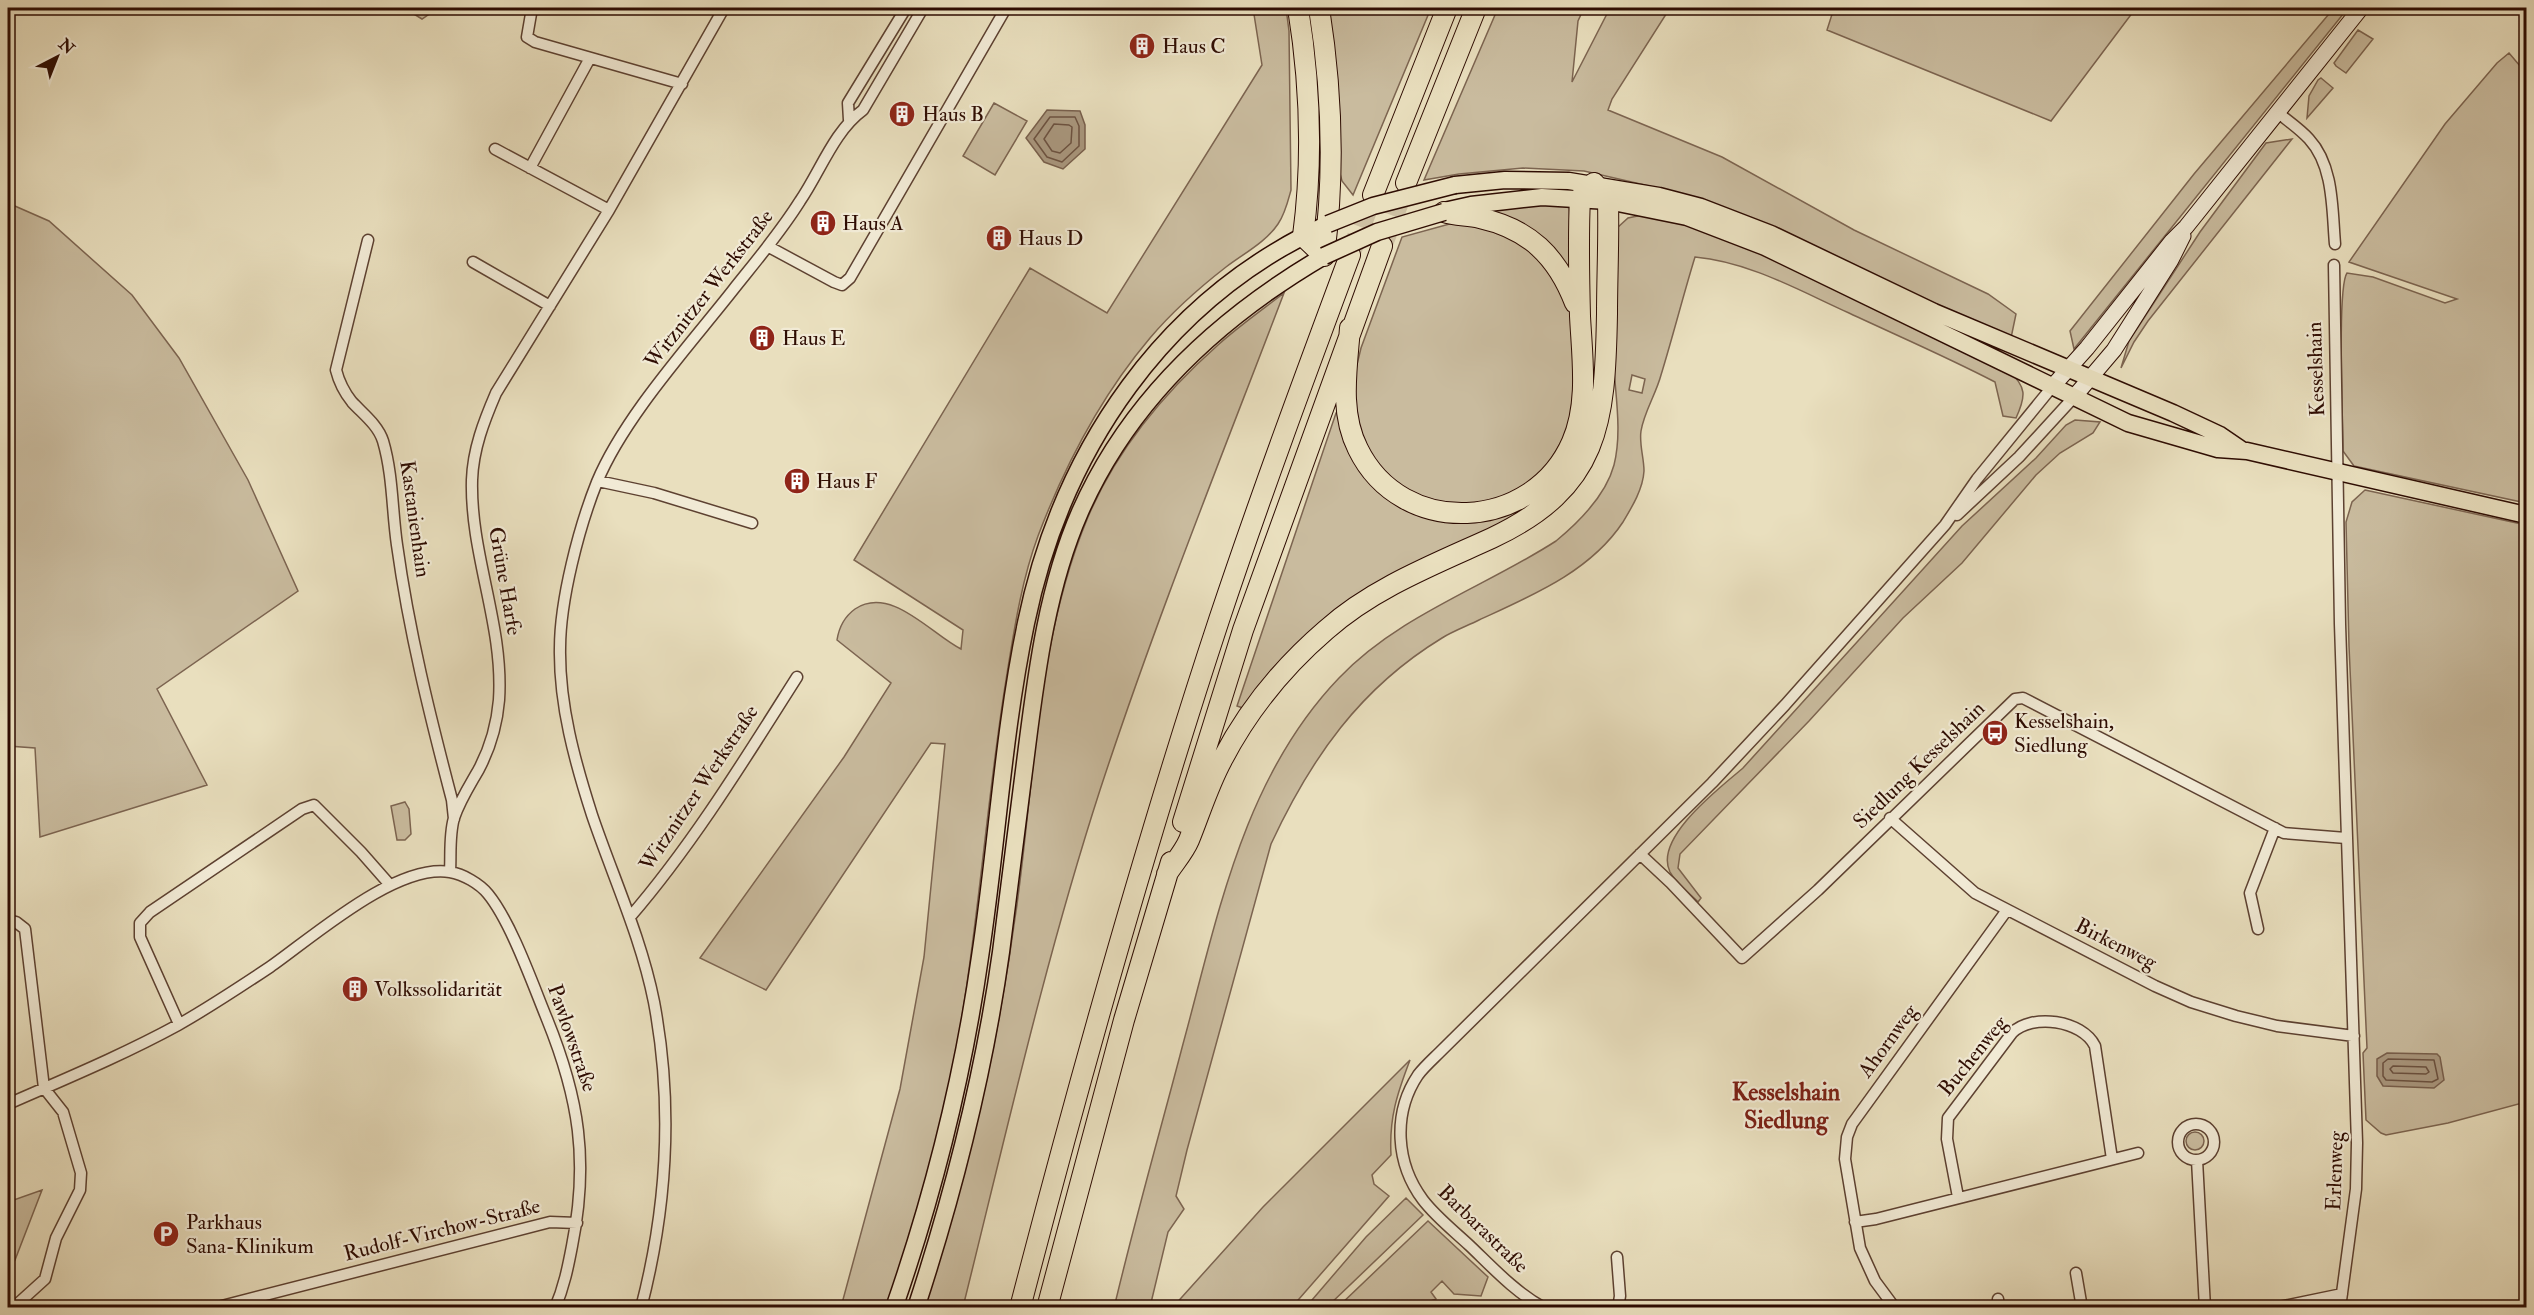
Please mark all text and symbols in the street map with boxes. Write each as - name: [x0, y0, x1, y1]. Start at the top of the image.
- north arrow: [27, 27, 87, 87]
- building icon: Haus C: [1127, 31, 1157, 61]
- place label: Haus C: [1162, 33, 1226, 60]
- text: N: [54, 34, 79, 59]
- building icon: Haus B: [887, 99, 917, 129]
- place label: Haus B: [922, 101, 984, 128]
- street label: Witznitzer Werkstraße: [638, 204, 780, 375]
- building icon: Haus A: [808, 208, 838, 238]
- place label: Haus A: [842, 210, 904, 237]
- building icon: Haus D: [984, 223, 1014, 253]
- place label: Haus D: [1018, 225, 1083, 252]
- street label: Kesselshain: [2301, 321, 2331, 417]
- building icon: Haus E: [747, 323, 777, 353]
- place label: Haus E: [782, 325, 845, 352]
- street label: Kastanienhain: [393, 459, 437, 579]
- building icon: Haus F: [782, 466, 812, 496]
- place label: Haus F: [816, 468, 878, 495]
- street label: Grüne Harfe: [482, 525, 528, 637]
- street label: Siedlung Kesselshain: [1847, 695, 1991, 835]
- street label: Witznitzer Werkstraße: [633, 700, 765, 877]
- place label: Kesselshain, Siedlung: [2014, 708, 2114, 759]
- bus stop icon: Kesselshain, Siedlung: [1980, 718, 2010, 748]
- street label: Birkenweg: [2071, 912, 2162, 976]
- building icon: Volkssolidarität: [340, 974, 370, 1004]
- place label: Volkssolidarität: [374, 976, 502, 1003]
- street label: Pawlowstraße: [541, 981, 603, 1095]
- street label: Ahornweg: [1852, 998, 1924, 1084]
- street label: Buchenweg: [1932, 1010, 2014, 1102]
- district label: Kesselshain Siedlung: [1732, 1077, 1841, 1136]
- street label: Erlenweg: [2320, 1130, 2350, 1211]
- street label: Barbarastraße: [1432, 1179, 1534, 1279]
- street label: Rudolf-Virchow-Straße: [341, 1192, 543, 1267]
- place label: Parkhaus Sana-Klinikum: [186, 1209, 314, 1260]
- parking icon: Parkhaus Sana-Klinikum: [151, 1219, 181, 1249]

